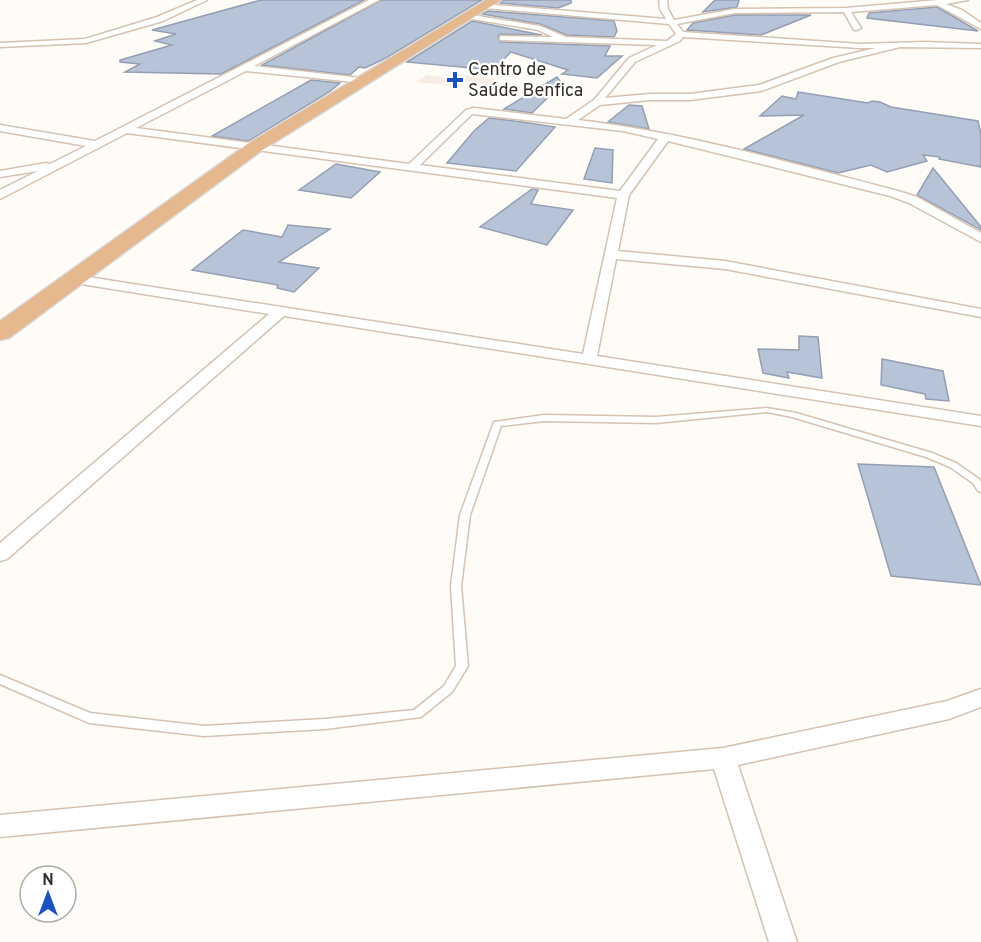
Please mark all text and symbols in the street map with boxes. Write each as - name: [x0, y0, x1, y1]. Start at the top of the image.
- place label: Centro de Saúde Benfica: [468, 59, 583, 103]
- marker: Centro de Saúde Benfica: [446, 71, 464, 89]
- north arrow: [18, 864, 78, 924]
- text: N: [42, 871, 54, 891]

